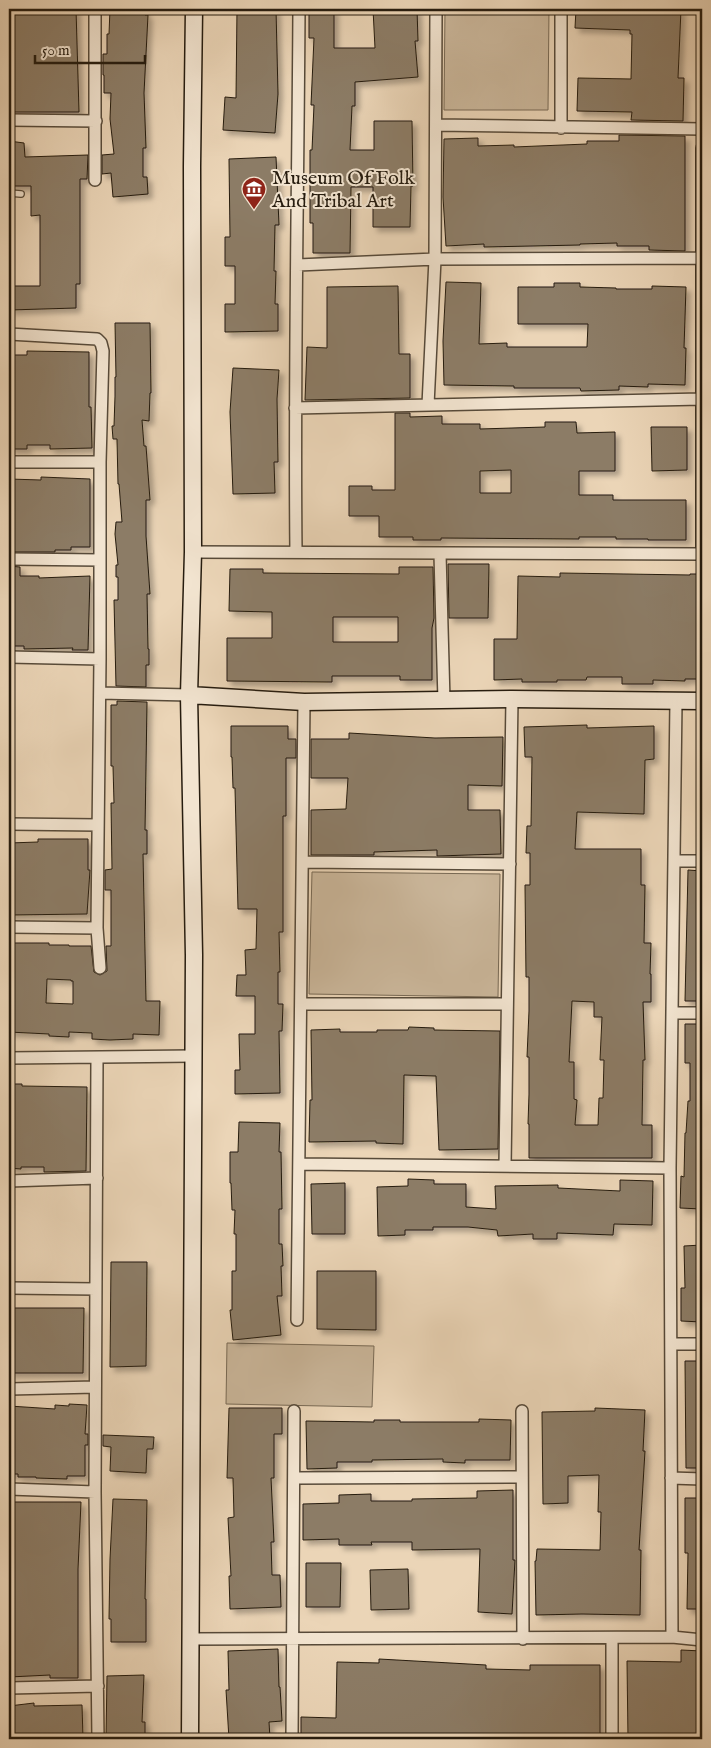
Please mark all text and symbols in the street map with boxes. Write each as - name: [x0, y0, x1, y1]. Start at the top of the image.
- scale bar: [35, 32, 145, 64]
- text: 50 m: [42, 41, 70, 60]
- place label: Museum Of Folk And Tribal Art: [271, 166, 415, 214]
- museum icon: Museum Of Folk And Tribal Art: [241, 176, 267, 210]

